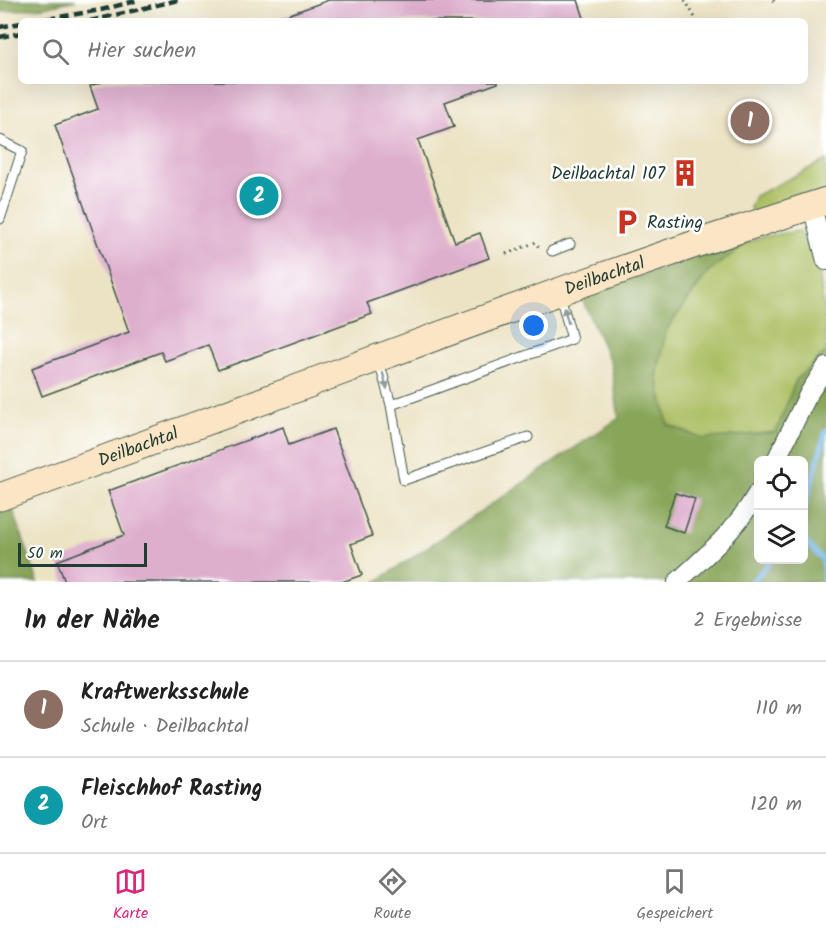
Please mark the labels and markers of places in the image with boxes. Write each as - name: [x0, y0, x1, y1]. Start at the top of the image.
- pin: 1: [730, 98, 770, 144]
- building icon: Deilbachtal 107: [670, 158, 700, 188]
- place label: Deilbachtal 107: [551, 160, 666, 189]
- pin: 2: [240, 174, 278, 218]
- parking icon: Rasting: [612, 207, 642, 237]
- place label: Rasting: [647, 209, 703, 238]

